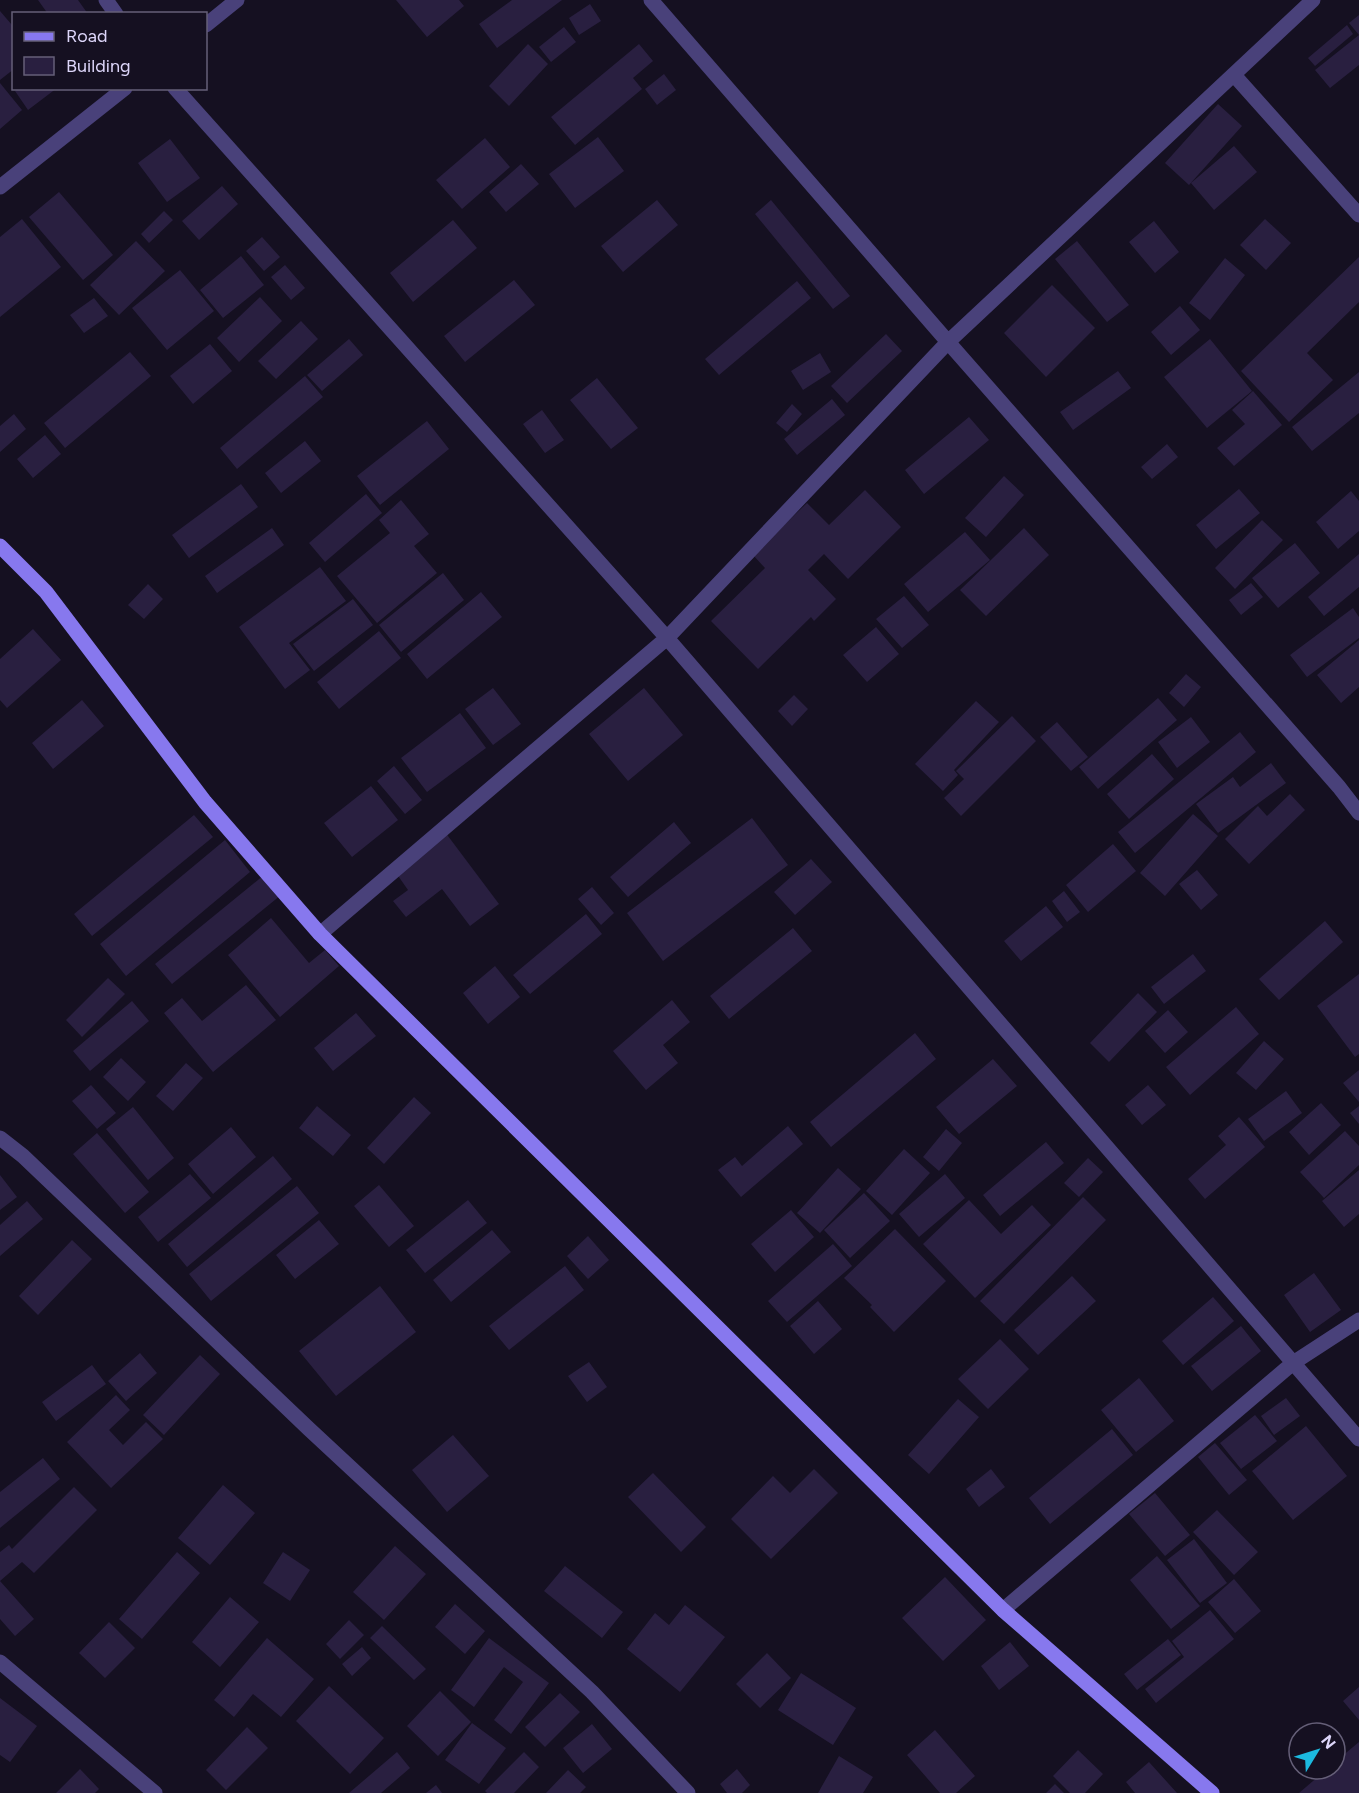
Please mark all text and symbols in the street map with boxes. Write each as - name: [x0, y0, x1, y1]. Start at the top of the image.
- legend: [12, 12, 207, 90]
- text: Road: [66, 25, 107, 47]
- text: Building: [66, 55, 131, 77]
- north arrow: [1287, 1721, 1347, 1781]
- text: N: [1317, 1731, 1340, 1753]

